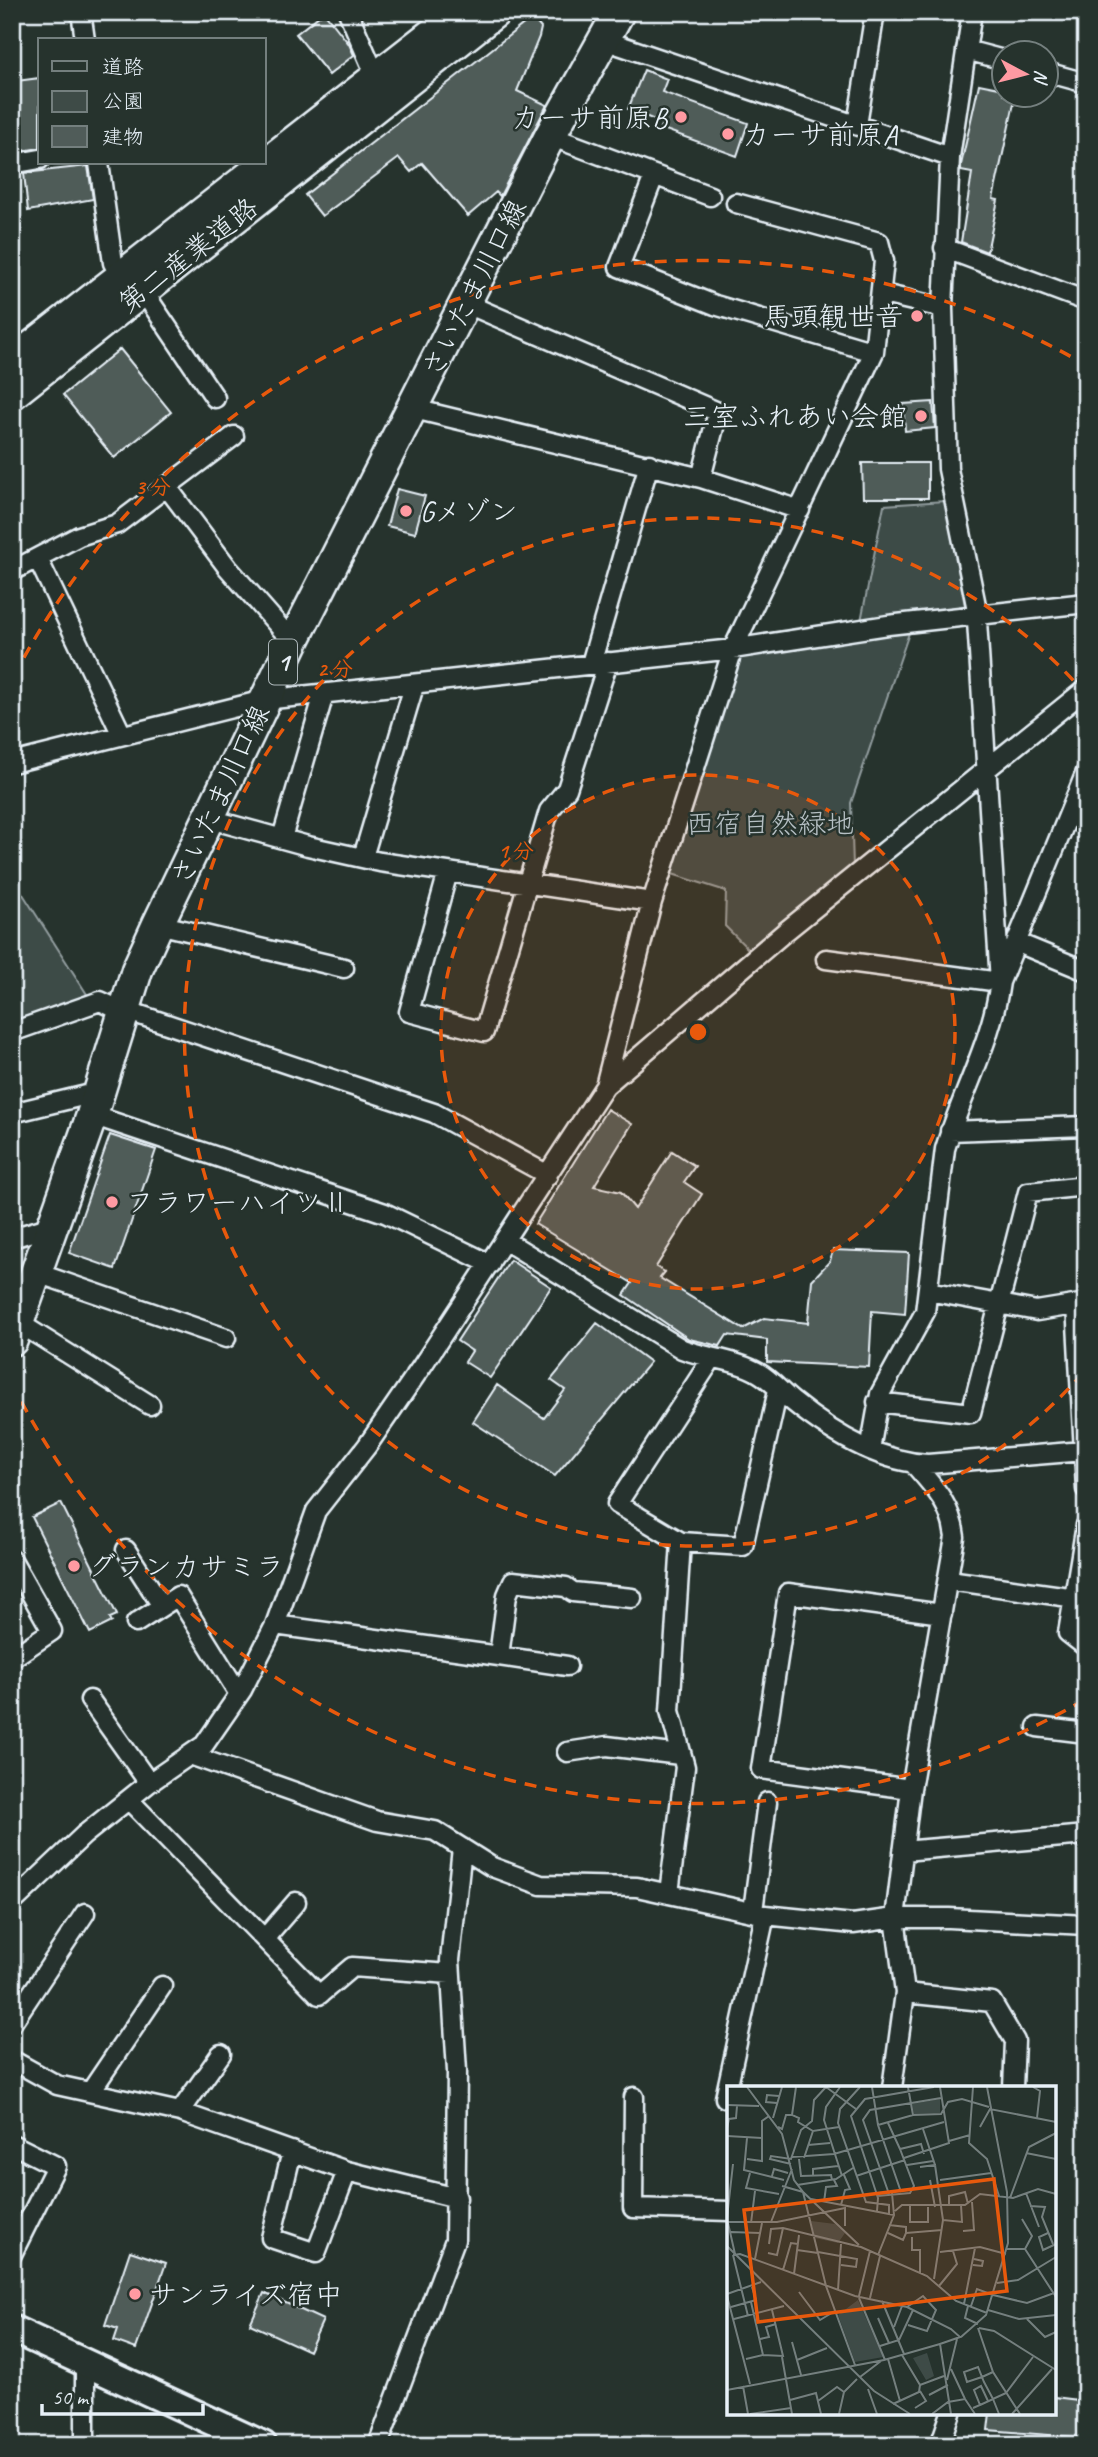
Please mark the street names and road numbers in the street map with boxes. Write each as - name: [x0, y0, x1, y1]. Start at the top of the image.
- street label: 第二産業道路: [111, 189, 265, 321]
- street label: さいたま川口線: [414, 193, 534, 383]
- road number: 1: [269, 640, 297, 684]
- street label: さいたま川口線: [163, 699, 277, 891]

